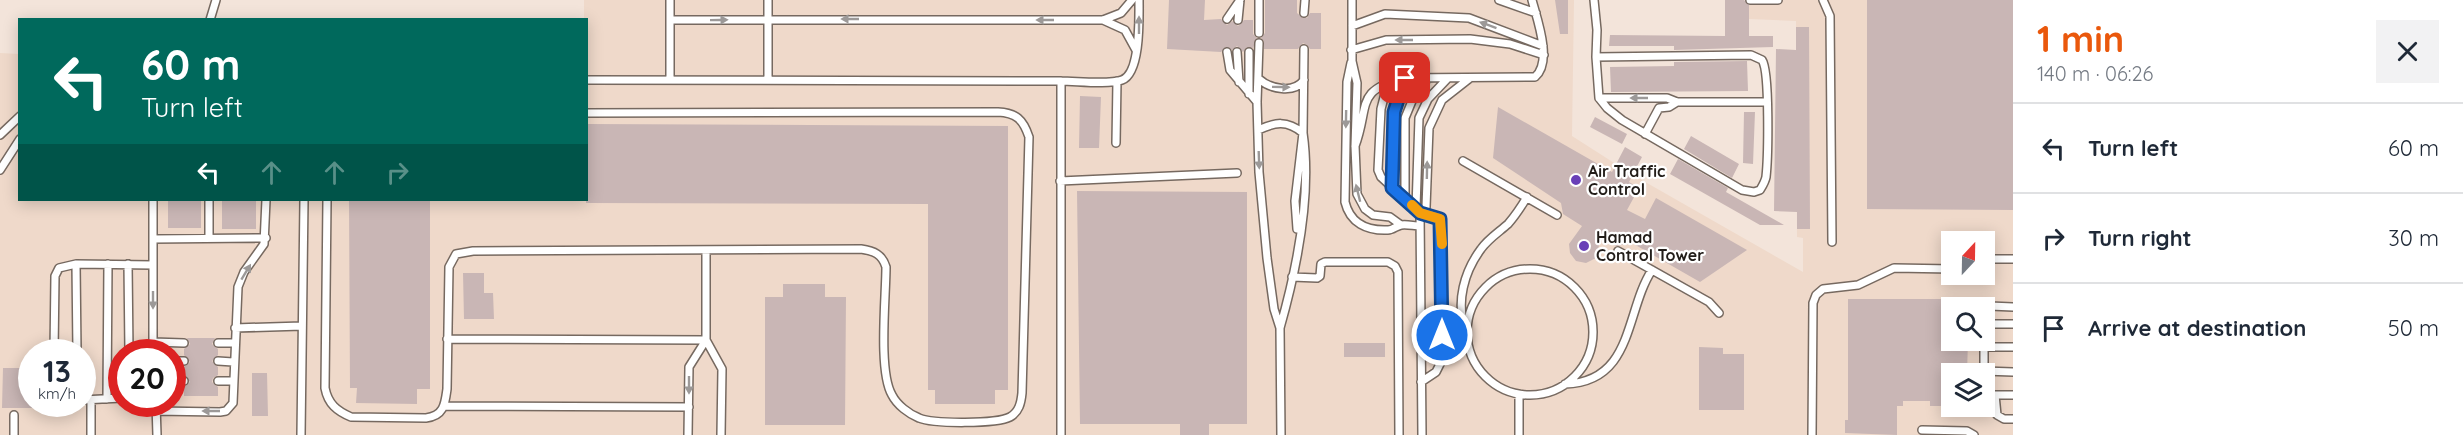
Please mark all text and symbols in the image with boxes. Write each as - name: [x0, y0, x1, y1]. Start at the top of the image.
- one-way arrow: [840, 14, 859, 24]
- one-way arrow: [709, 15, 728, 25]
- one-way arrow: [1035, 15, 1054, 25]
- one-way arrow: [1134, 16, 1144, 35]
- text: 1 min: [2037, 16, 2124, 61]
- one-way arrow: [1479, 19, 1497, 29]
- button: close: [2376, 20, 2439, 83]
- one-way arrow: [1395, 35, 1414, 45]
- text: 60 m: [141, 38, 241, 91]
- icon: left: [42, 42, 120, 120]
- pin: [1379, 52, 1430, 103]
- icon: arrive: [1388, 61, 1421, 94]
- text: 140 m · 06:26: [2037, 61, 2153, 86]
- one-way arrow: [1272, 82, 1291, 92]
- text: Turn left: [141, 90, 243, 124]
- one-way arrow: [1629, 93, 1648, 103]
- one-way arrow: [1341, 109, 1351, 128]
- icon: left: [2037, 132, 2070, 165]
- text: Turn left: [2088, 134, 2178, 162]
- text: 60 m: [2388, 134, 2439, 162]
- one-way arrow: [1254, 151, 1263, 170]
- icon: left: [192, 156, 225, 189]
- icon: ahead: [255, 156, 288, 189]
- icon: ahead: [318, 156, 351, 189]
- icon: right: [381, 156, 414, 189]
- one-way arrow: [1422, 161, 1432, 180]
- place label: Air Traffic Control: [1588, 161, 1665, 199]
- marker: Air Traffic Control: [1569, 173, 1583, 187]
- one-way arrow: [1353, 184, 1363, 202]
- icon: right: [2037, 222, 2070, 255]
- text: Turn right: [2088, 224, 2192, 252]
- text: 30 m: [2388, 224, 2439, 252]
- place label: Hamad Control Tower: [1596, 227, 1704, 265]
- north arrow: [1941, 231, 1995, 285]
- map controls: [1941, 231, 1995, 417]
- marker: Hamad Control Tower: [1577, 239, 1591, 253]
- one-way arrow: [240, 264, 251, 280]
- one-way arrow: [148, 290, 158, 309]
- button: search: [1941, 297, 1995, 351]
- position arrow: [1410, 303, 1474, 367]
- icon: arrive: [2037, 312, 2070, 345]
- text: Arrive at destination: [2088, 314, 2306, 342]
- text: 50 m: [2388, 314, 2439, 342]
- speed limit sign: 20: [108, 339, 186, 417]
- text: 13: [43, 352, 71, 390]
- button: layers: [1941, 363, 1995, 417]
- one-way arrow: [684, 375, 694, 394]
- text: km/h: [38, 384, 76, 403]
- one-way arrow: [201, 406, 220, 416]

